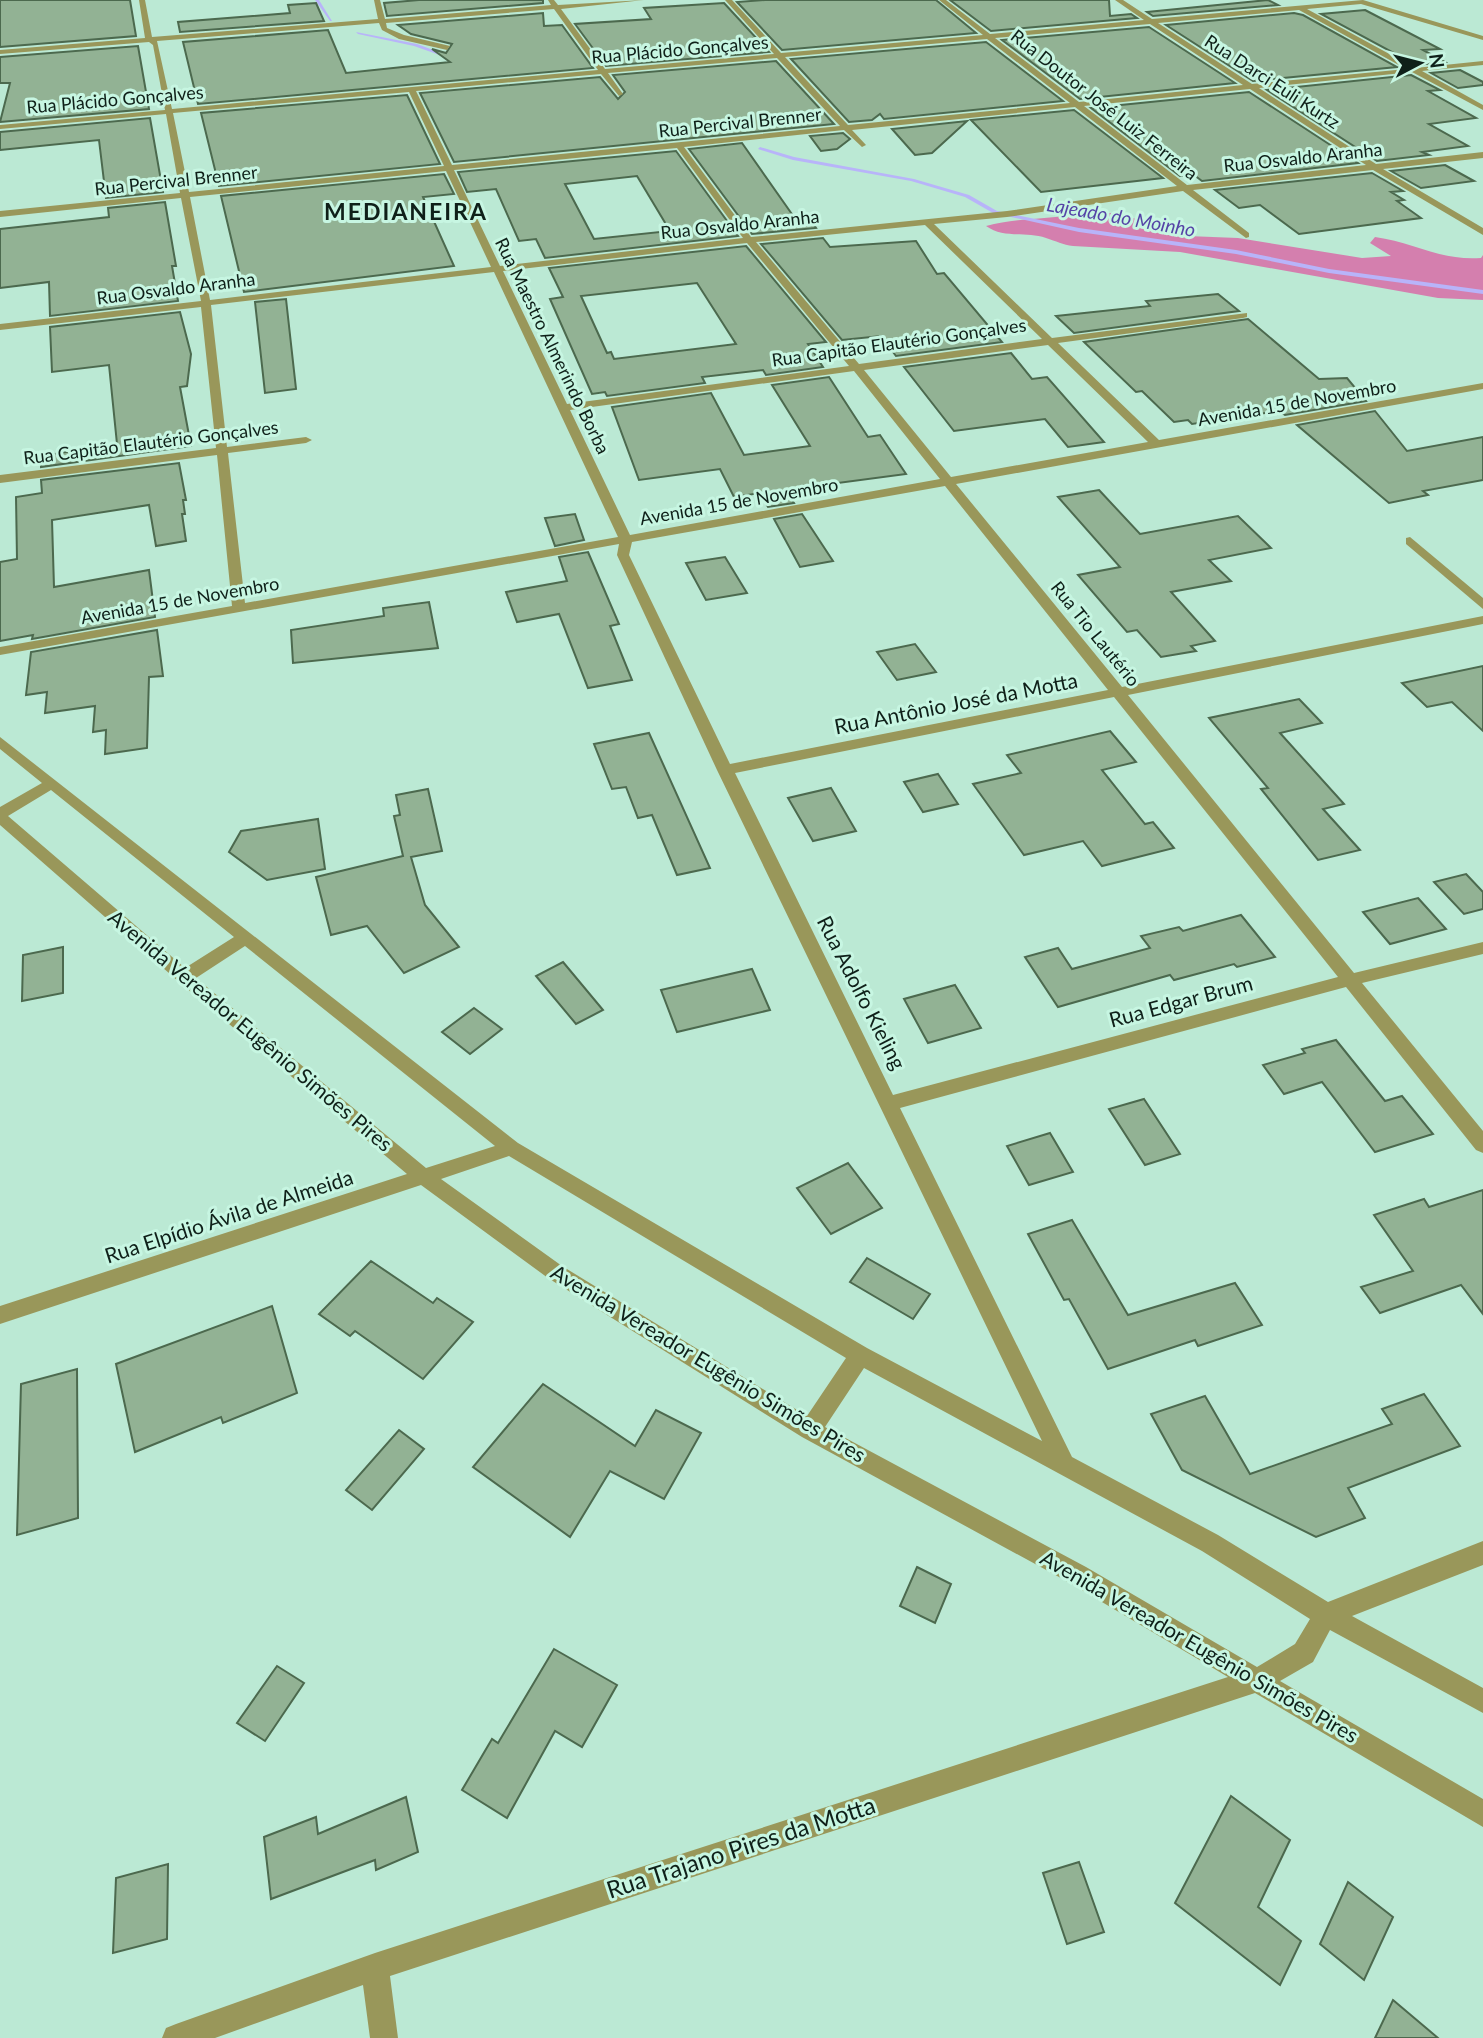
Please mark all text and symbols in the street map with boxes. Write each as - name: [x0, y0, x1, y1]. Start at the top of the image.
- street label: Rua Doutor José Luiz Ferreira: [1007, 24, 1202, 184]
- north arrow: [1385, 28, 1455, 98]
- street label: Rua Darci Euli Kurtz: [1201, 29, 1344, 133]
- street label: Rua Plácido Gonçalves: [590, 30, 770, 68]
- text: N: [1425, 52, 1450, 70]
- street label: Rua Plácido Gonçalves: [25, 80, 205, 118]
- street label: Rua Percival Brenner: [657, 102, 823, 141]
- street label: Rua Osvaldo Aranha: [1222, 138, 1383, 176]
- street label: Rua Percival Brenner: [93, 160, 259, 199]
- water label: Lajeado do Moinho: [1045, 192, 1197, 241]
- district label: MEDIANEIRA: [324, 197, 488, 225]
- street label: Rua Osvaldo Aranha: [659, 205, 820, 243]
- street label: Rua Maestro Almerindo Borba: [491, 234, 615, 457]
- street label: Rua Osvaldo Aranha: [95, 267, 256, 309]
- street label: Rua Capitão Elautério Gonçalves: [770, 313, 1028, 371]
- street label: Avenida 15 de Novembro: [1196, 374, 1398, 430]
- street label: Rua Capitão Elautério Gonçalves: [22, 415, 280, 469]
- street label: Avenida 15 de Novembro: [638, 473, 840, 529]
- street label: Avenida 15 de Novembro: [79, 572, 281, 628]
- street label: Rua Tio Lautério: [1047, 576, 1145, 690]
- street label: Rua Antônio José da Motta: [832, 667, 1079, 738]
- street label: Avenida Vereador Eugênio Simões Pires: [104, 904, 398, 1156]
- street label: Rua Adolfo Kieling: [813, 911, 912, 1073]
- street label: Rua Edgar Brum: [1106, 969, 1255, 1032]
- street label: Rua Elpídio Ávila de Almeida: [101, 1164, 356, 1268]
- street label: Avenida Vereador Eugênio Simões Pires: [547, 1259, 871, 1467]
- street label: Avenida Vereador Eugênio Simões Pires: [1036, 1544, 1363, 1747]
- street label: Rua Trajano Pires da Motta: [603, 1789, 879, 1904]

